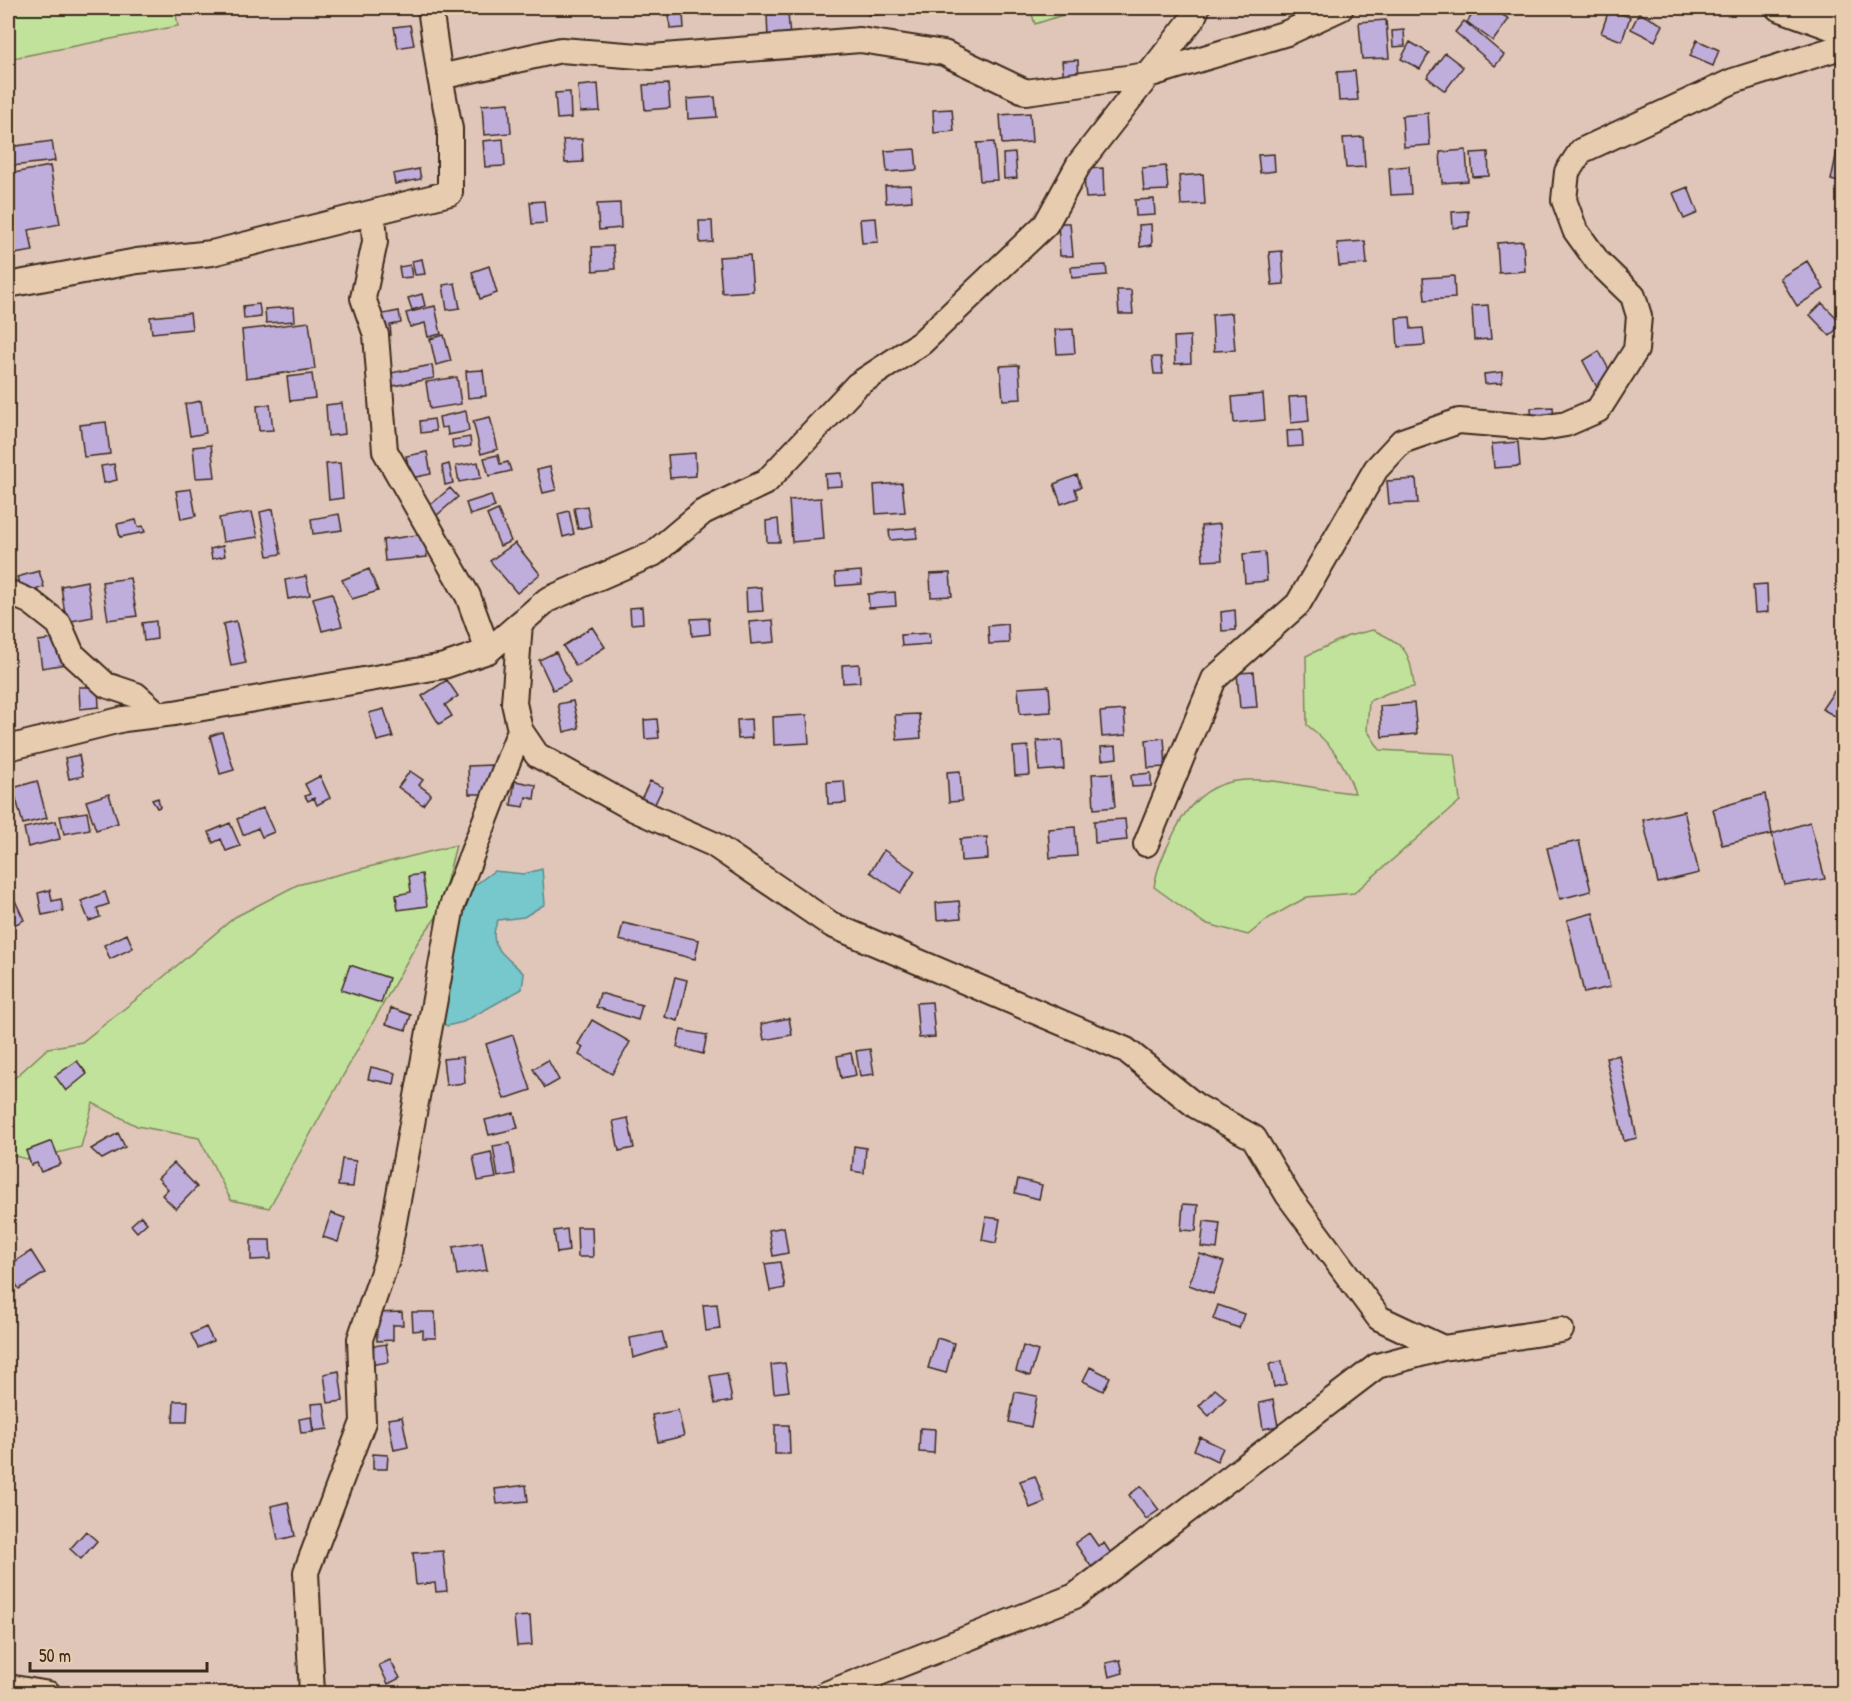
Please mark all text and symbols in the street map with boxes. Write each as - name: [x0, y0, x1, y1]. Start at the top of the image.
- scale bar: [30, 1635, 207, 1673]
- text: 50 m: [39, 1643, 71, 1668]

